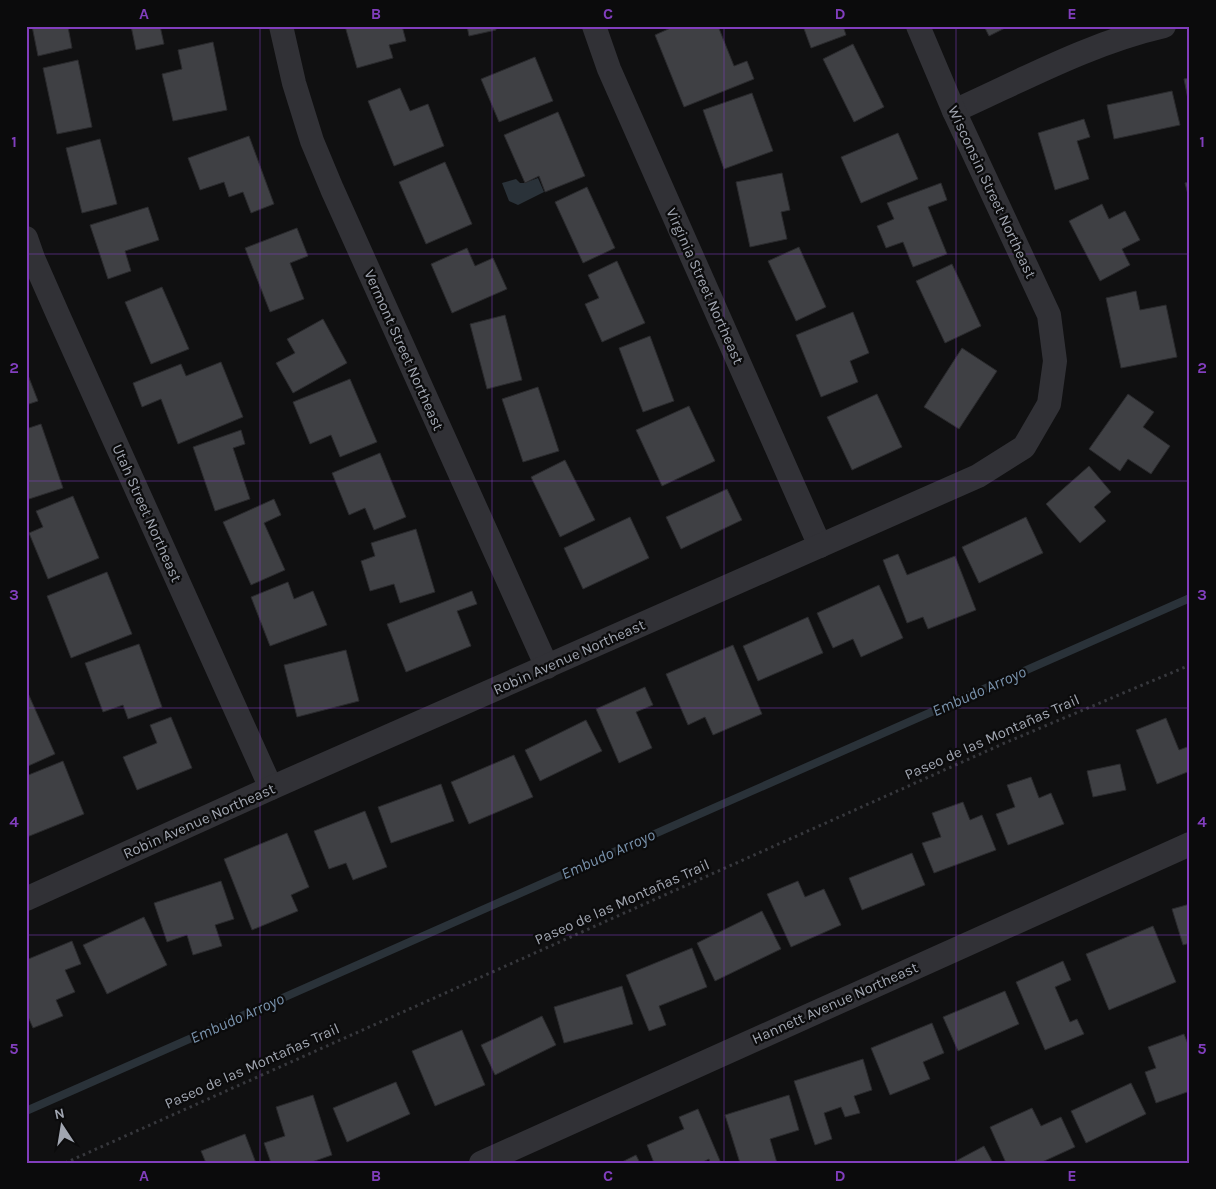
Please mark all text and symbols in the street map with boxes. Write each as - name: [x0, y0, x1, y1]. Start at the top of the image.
- text: A: [139, 4, 149, 23]
- text: B: [371, 4, 381, 23]
- text: C: [603, 4, 613, 23]
- text: D: [835, 4, 846, 23]
- text: E: [1067, 4, 1077, 23]
- street label: Wisconsin Street Northeast: [944, 103, 1040, 282]
- text: 1: [11, 132, 17, 151]
- text: 1: [1199, 132, 1205, 151]
- street label: Virginia Street Northeast: [662, 205, 748, 367]
- street label: Vermont Street Northeast: [360, 267, 448, 434]
- text: 2: [9, 358, 19, 377]
- text: 2: [1197, 358, 1207, 377]
- street label: Utah Street Northeast: [108, 441, 186, 585]
- text: 3: [9, 585, 19, 604]
- text: 3: [1197, 585, 1207, 604]
- street label: Robin Avenue Northeast: [490, 615, 648, 699]
- water label: Embudo Arroyo: [929, 662, 1029, 720]
- street label: Paseo de las Montañas Trail: [902, 690, 1082, 784]
- street label: Robin Avenue Northeast: [120, 779, 278, 863]
- text: 4: [9, 812, 19, 831]
- text: 4: [1197, 812, 1207, 831]
- water label: Embudo Arroyo: [558, 825, 658, 883]
- street label: Paseo de las Montañas Trail: [532, 855, 712, 949]
- street label: Hannett Avenue Northeast: [749, 958, 921, 1048]
- water label: Embudo Arroyo: [187, 989, 287, 1047]
- street label: Paseo de las Montañas Trail: [162, 1019, 342, 1113]
- text: 5: [9, 1039, 19, 1058]
- text: 5: [1197, 1039, 1207, 1058]
- north arrow: [38, 1102, 88, 1152]
- text: N: [53, 1104, 66, 1123]
- text: A: [139, 1166, 149, 1185]
- text: B: [371, 1166, 381, 1185]
- text: C: [603, 1166, 613, 1185]
- text: D: [835, 1166, 846, 1185]
- text: E: [1067, 1166, 1077, 1185]

